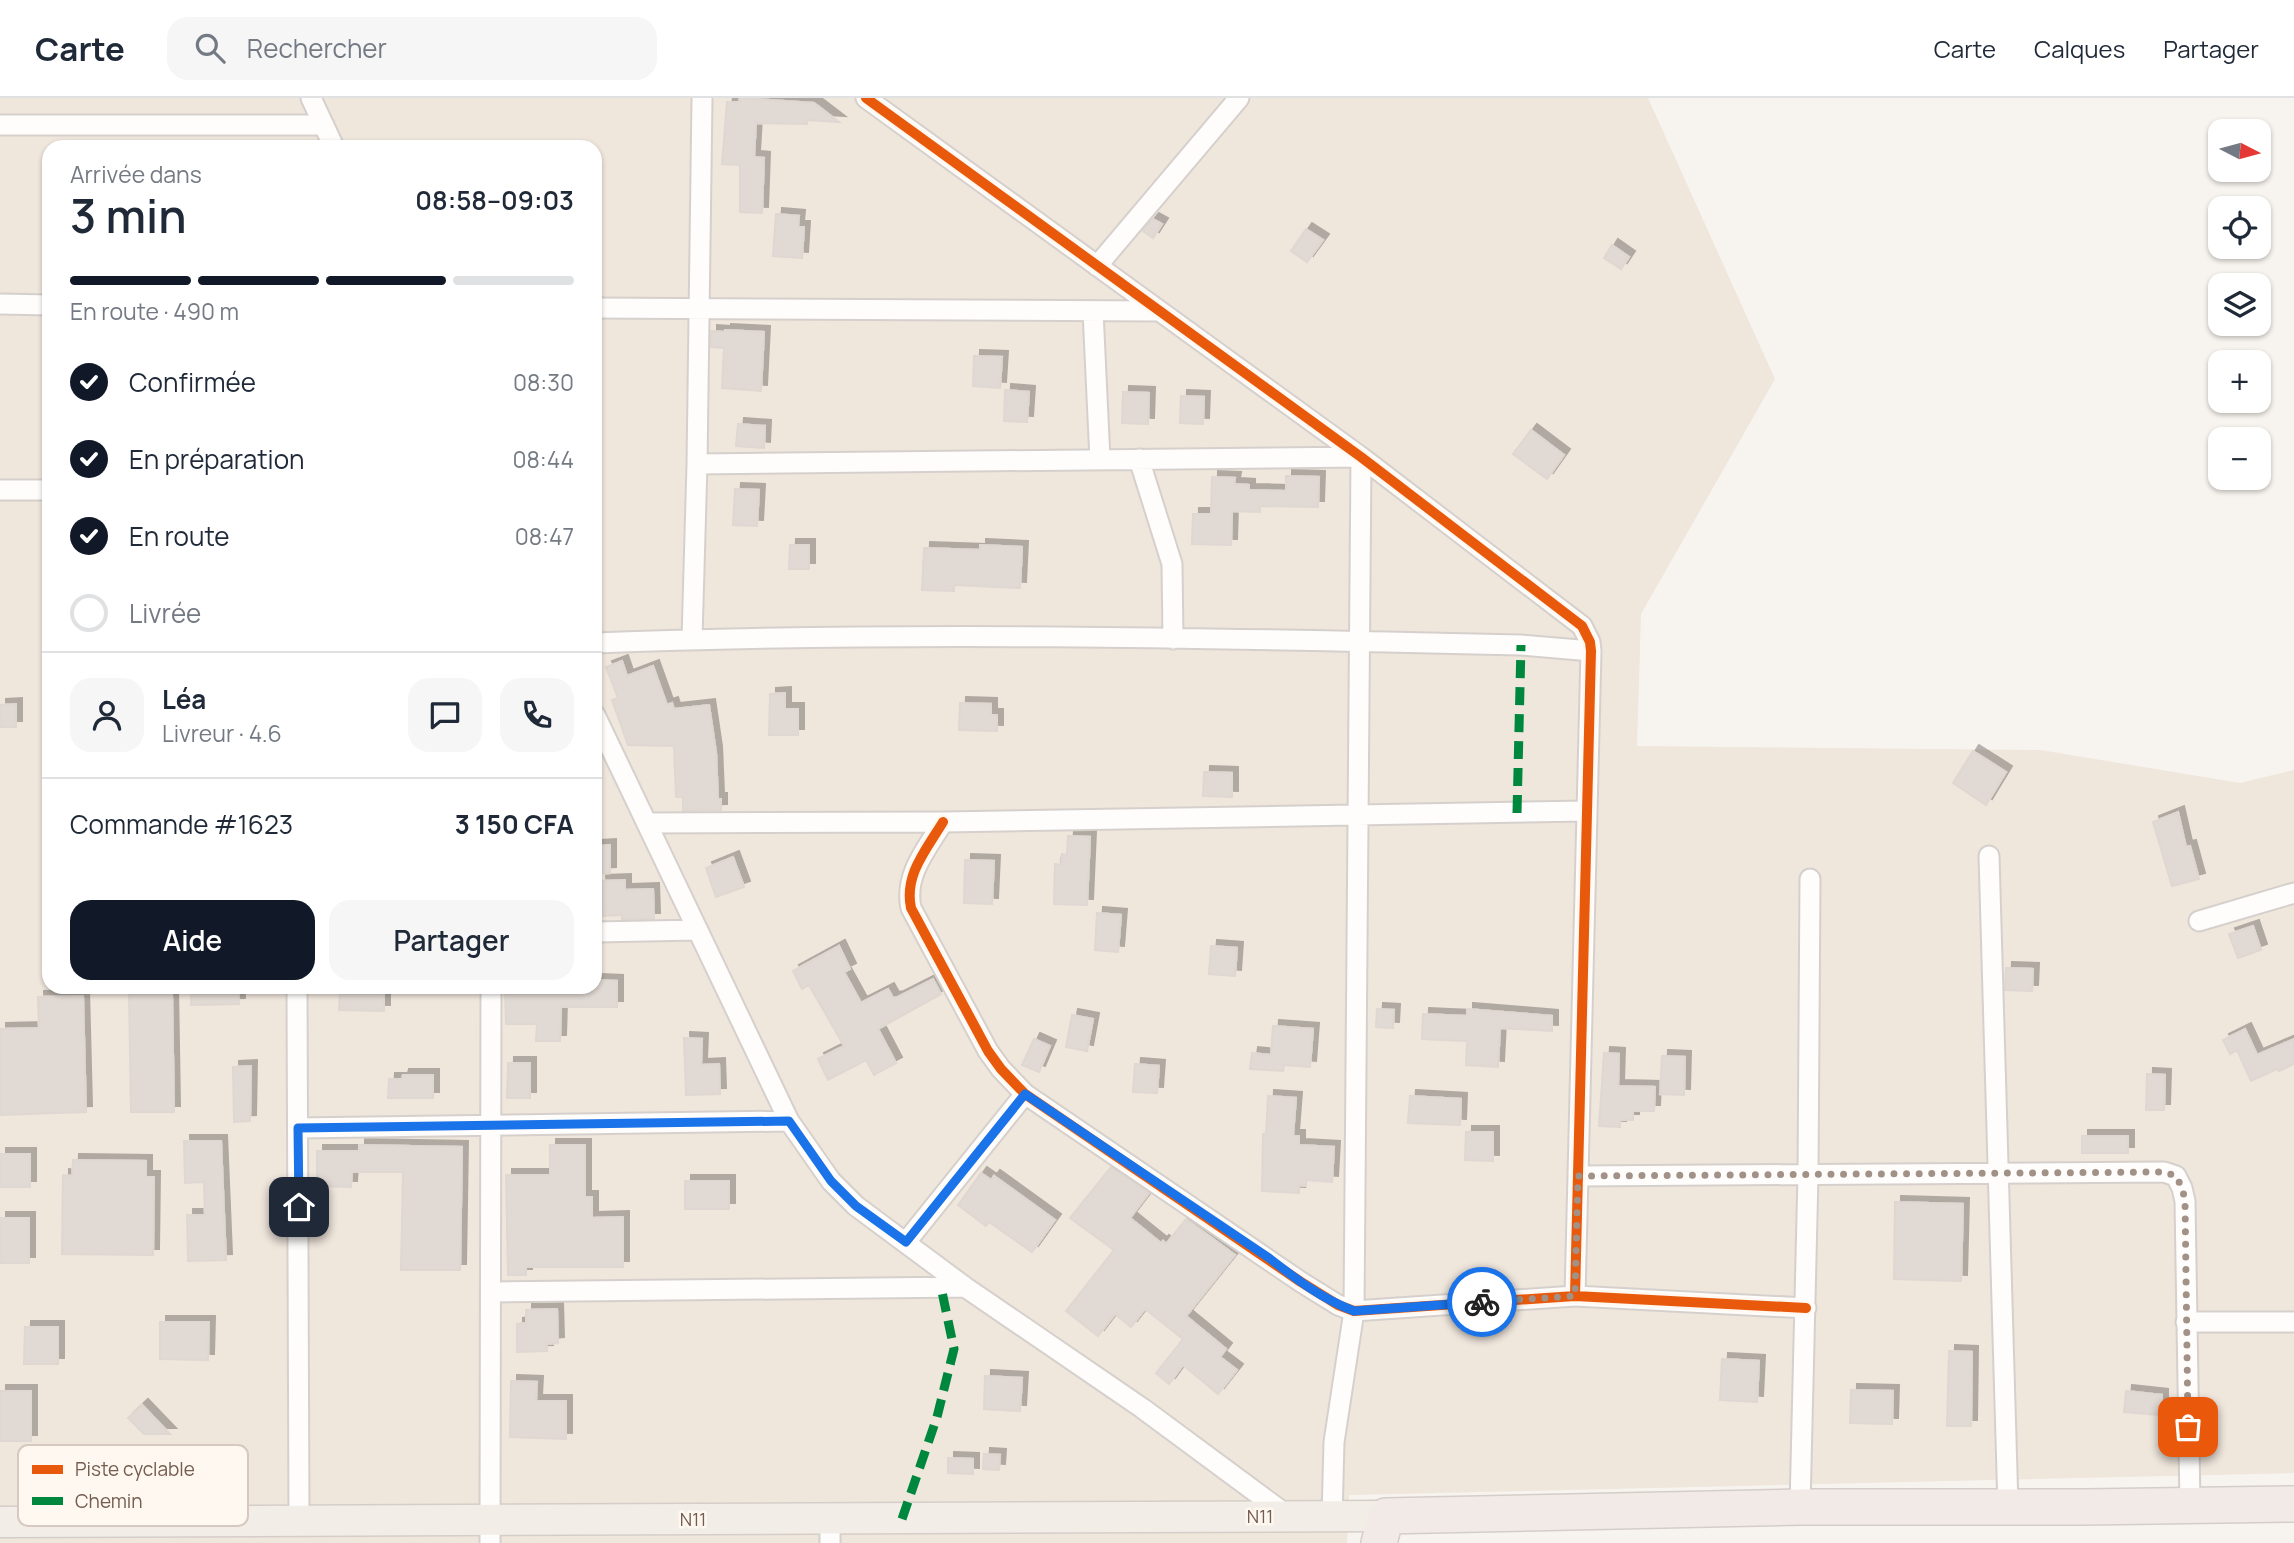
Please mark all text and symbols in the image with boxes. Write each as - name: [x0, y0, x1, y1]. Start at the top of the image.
- search box: [167, 17, 657, 80]
- text: Carte: [35, 26, 125, 71]
- icon: search: [191, 29, 229, 67]
- text: Rechercher: [247, 30, 387, 66]
- text: Carte: [1934, 32, 1996, 65]
- text: Calques: [2034, 32, 2125, 65]
- text: Partager: [2163, 32, 2259, 65]
- north arrow: [2208, 119, 2272, 182]
- map controls: [2208, 119, 2271, 490]
- text: Arrivée dans: [70, 158, 202, 190]
- text: 08:58–09:03: [415, 182, 574, 218]
- text: 3 min: [70, 184, 187, 247]
- button: locate: [2208, 196, 2271, 259]
- button: layers: [2208, 273, 2271, 336]
- text: En route · 490 m: [70, 295, 239, 327]
- button: +: [2208, 350, 2271, 413]
- icon: check: [70, 363, 108, 401]
- text: Confirmée: [129, 364, 256, 400]
- text: 08:30: [513, 366, 574, 398]
- button: −: [2208, 427, 2271, 490]
- icon: check: [70, 440, 108, 478]
- text: En préparation: [129, 441, 304, 477]
- text: 08:44: [512, 443, 574, 475]
- icon: check: [70, 517, 108, 555]
- text: En route: [129, 518, 230, 554]
- text: 08:47: [515, 520, 574, 552]
- text: Livrée: [129, 595, 201, 631]
- button: person: [70, 678, 144, 752]
- button: chat: [408, 678, 482, 752]
- button: phone: [500, 678, 574, 752]
- text: Léa: [162, 681, 206, 717]
- text: Livreur · 4.6: [162, 717, 282, 749]
- text: Commande #1623: [70, 806, 293, 842]
- text: 3 150 CFA: [455, 806, 574, 842]
- button: Aide: [70, 900, 315, 980]
- button: Partager: [329, 900, 574, 980]
- pin: [269, 1177, 329, 1237]
- icon: home: [280, 1188, 318, 1226]
- courier: [1447, 1267, 1517, 1337]
- icon: bike: [1463, 1283, 1501, 1321]
- pin: [2158, 1397, 2218, 1457]
- icon: bag: [2169, 1408, 2207, 1446]
- legend: [18, 1445, 248, 1526]
- text: Piste cyclable: [75, 1456, 195, 1482]
- text: Chemin: [75, 1488, 143, 1514]
- street label: N11: [1247, 1504, 1273, 1528]
- street label: N11: [680, 1507, 706, 1531]

